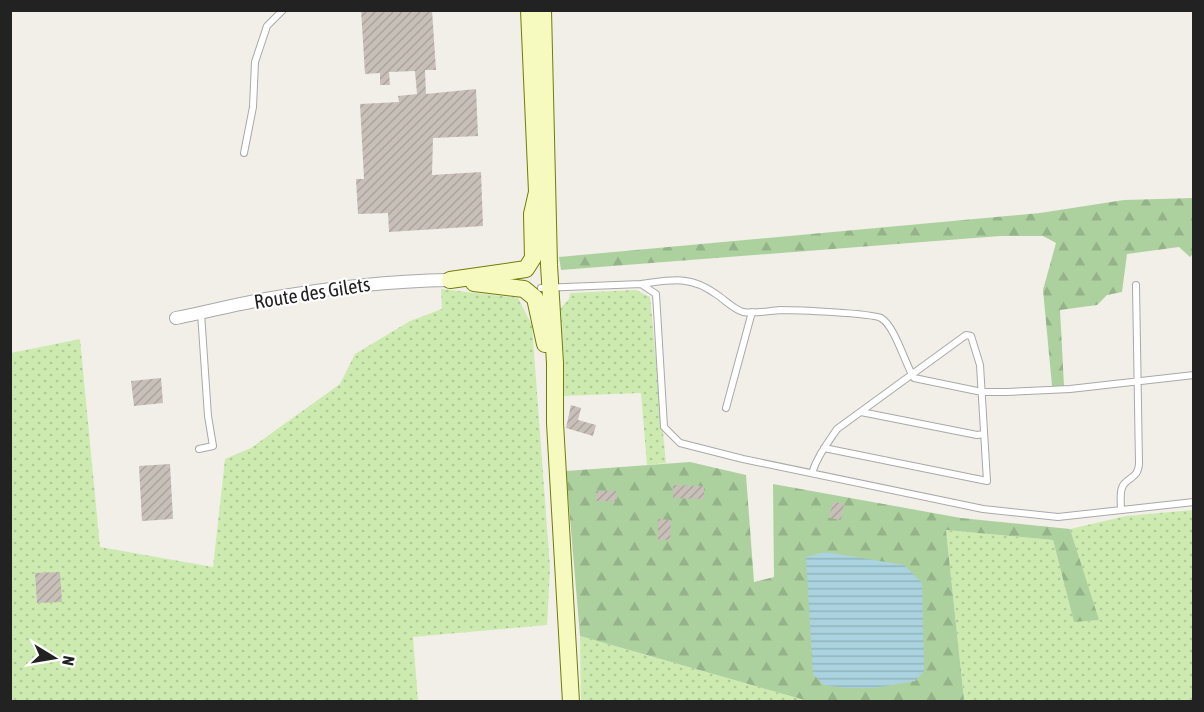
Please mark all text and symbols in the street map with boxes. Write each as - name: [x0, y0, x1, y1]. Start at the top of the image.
- street label: Route des Gilets: [252, 272, 372, 313]
- north arrow: [24, 628, 84, 688]
- text: N: [59, 655, 78, 667]

